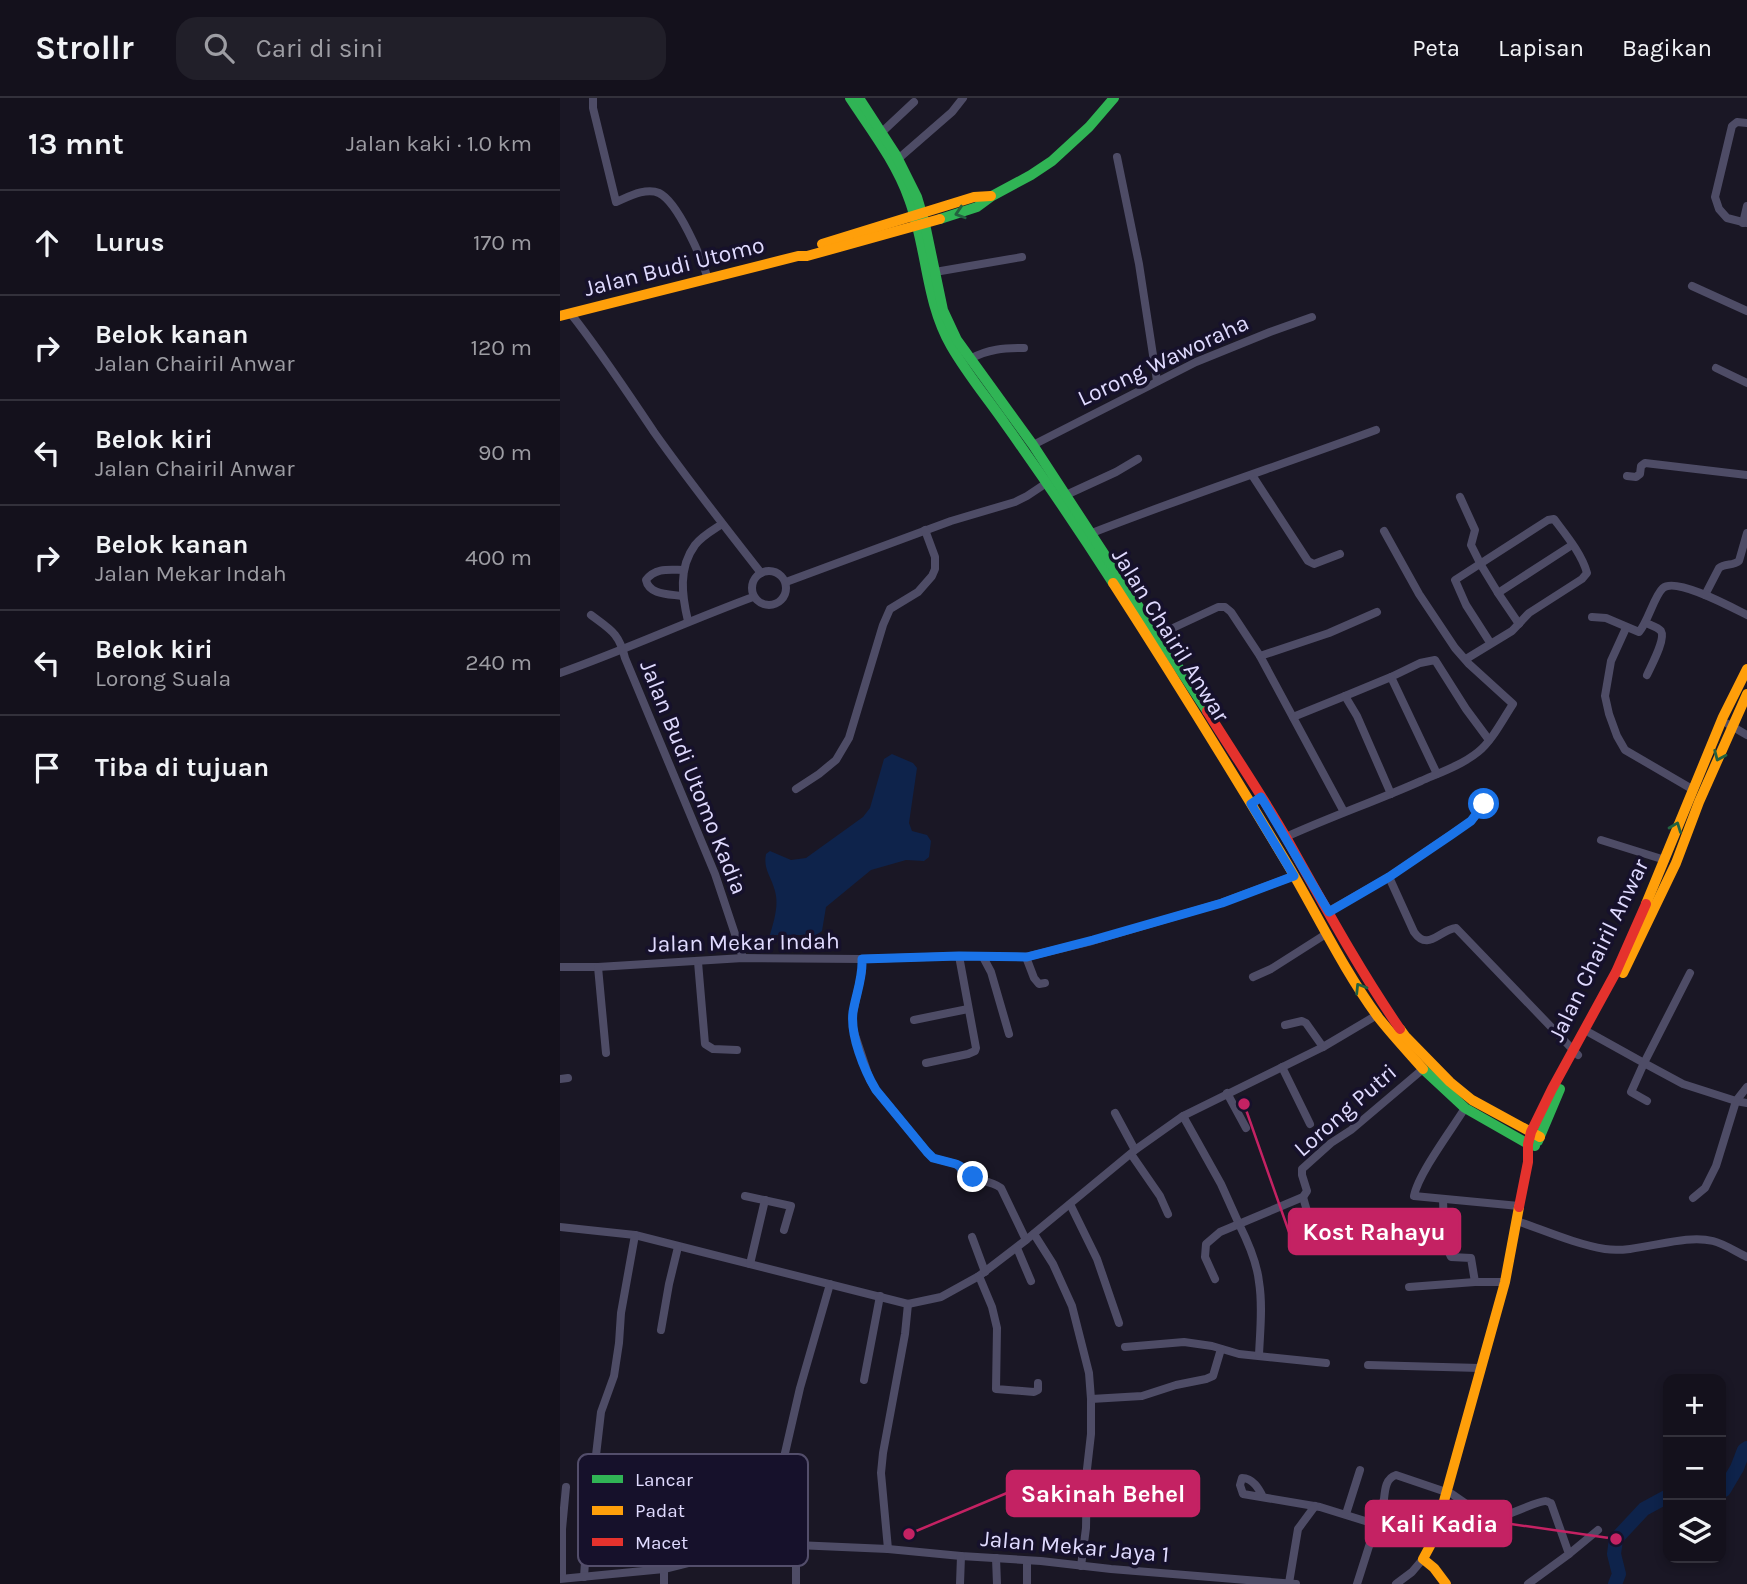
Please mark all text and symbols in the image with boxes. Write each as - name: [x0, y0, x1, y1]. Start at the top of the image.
- search box: [176, 17, 666, 80]
- text: Strollr: [35, 29, 134, 67]
- icon: search: [200, 29, 238, 67]
- text: Cari di sini: [256, 33, 384, 64]
- text: Peta: [1412, 34, 1460, 62]
- text: Lapisan: [1498, 34, 1584, 62]
- text: Bagikan: [1622, 34, 1712, 62]
- text: 13 mnt: [28, 126, 124, 162]
- text: Jalan kaki · 1.0 km: [346, 130, 532, 157]
- one-way arrow: [955, 205, 967, 219]
- icon: ahead: [28, 224, 66, 262]
- text: Lurus: [95, 227, 164, 258]
- text: 170 m: [473, 229, 532, 256]
- street label: Jalan Budi Utomo: [581, 231, 767, 302]
- street label: Lorong Waworaha: [1073, 309, 1253, 412]
- text: Belok kanan: [95, 319, 248, 350]
- icon: right: [28, 329, 66, 367]
- text: 120 m: [470, 334, 532, 361]
- text: Jalan Chairil Anwar: [95, 350, 295, 377]
- text: Belok kiri: [95, 424, 213, 455]
- icon: left: [28, 434, 66, 472]
- text: 90 m: [478, 439, 532, 466]
- text: Jalan Chairil Anwar: [95, 455, 295, 482]
- text: Belok kanan: [95, 529, 248, 560]
- icon: right: [28, 539, 66, 577]
- street label: Jalan Chairil Anwar: [1106, 543, 1235, 728]
- text: 400 m: [465, 544, 532, 571]
- text: Jalan Mekar Indah: [95, 560, 287, 587]
- text: Belok kiri: [95, 634, 213, 665]
- icon: left: [28, 644, 66, 682]
- text: 240 m: [465, 649, 532, 676]
- street label: Jalan Budi Utomo Kadia: [634, 656, 753, 898]
- text: Lorong Suala: [95, 665, 231, 692]
- icon: arrive: [28, 749, 66, 787]
- one-way arrow: [1713, 749, 1727, 761]
- text: Tiba di tujuan: [95, 752, 269, 783]
- route start: [1468, 788, 1499, 819]
- one-way arrow: [1668, 822, 1682, 834]
- street label: Jalan Chairil Anwar: [1543, 854, 1655, 1046]
- street label: Jalan Mekar Indah: [648, 927, 840, 958]
- one-way arrow: [1356, 983, 1369, 996]
- street label: Lorong Putri: [1289, 1059, 1402, 1162]
- route end: [957, 1161, 988, 1192]
- callout: Kost Rahayu: [1289, 1209, 1460, 1254]
- text: Kost Rahayu: [1302, 1218, 1446, 1246]
- map controls: [1663, 1374, 1726, 1563]
- button: +: [1663, 1374, 1726, 1437]
- button: −: [1663, 1437, 1726, 1500]
- legend: [578, 1454, 808, 1566]
- text: Lancar: [635, 1469, 693, 1491]
- callout: Sakinah Behel: [1007, 1471, 1199, 1516]
- text: Sakinah Behel: [1021, 1480, 1185, 1508]
- text: Padat: [635, 1500, 685, 1522]
- button: layers: [1663, 1500, 1726, 1563]
- callout: Kali Kadia: [1366, 1501, 1511, 1546]
- text: Kali Kadia: [1380, 1510, 1498, 1538]
- street label: Jalan Mekar Jaya 1: [979, 1525, 1170, 1568]
- text: Macet: [635, 1532, 688, 1554]

